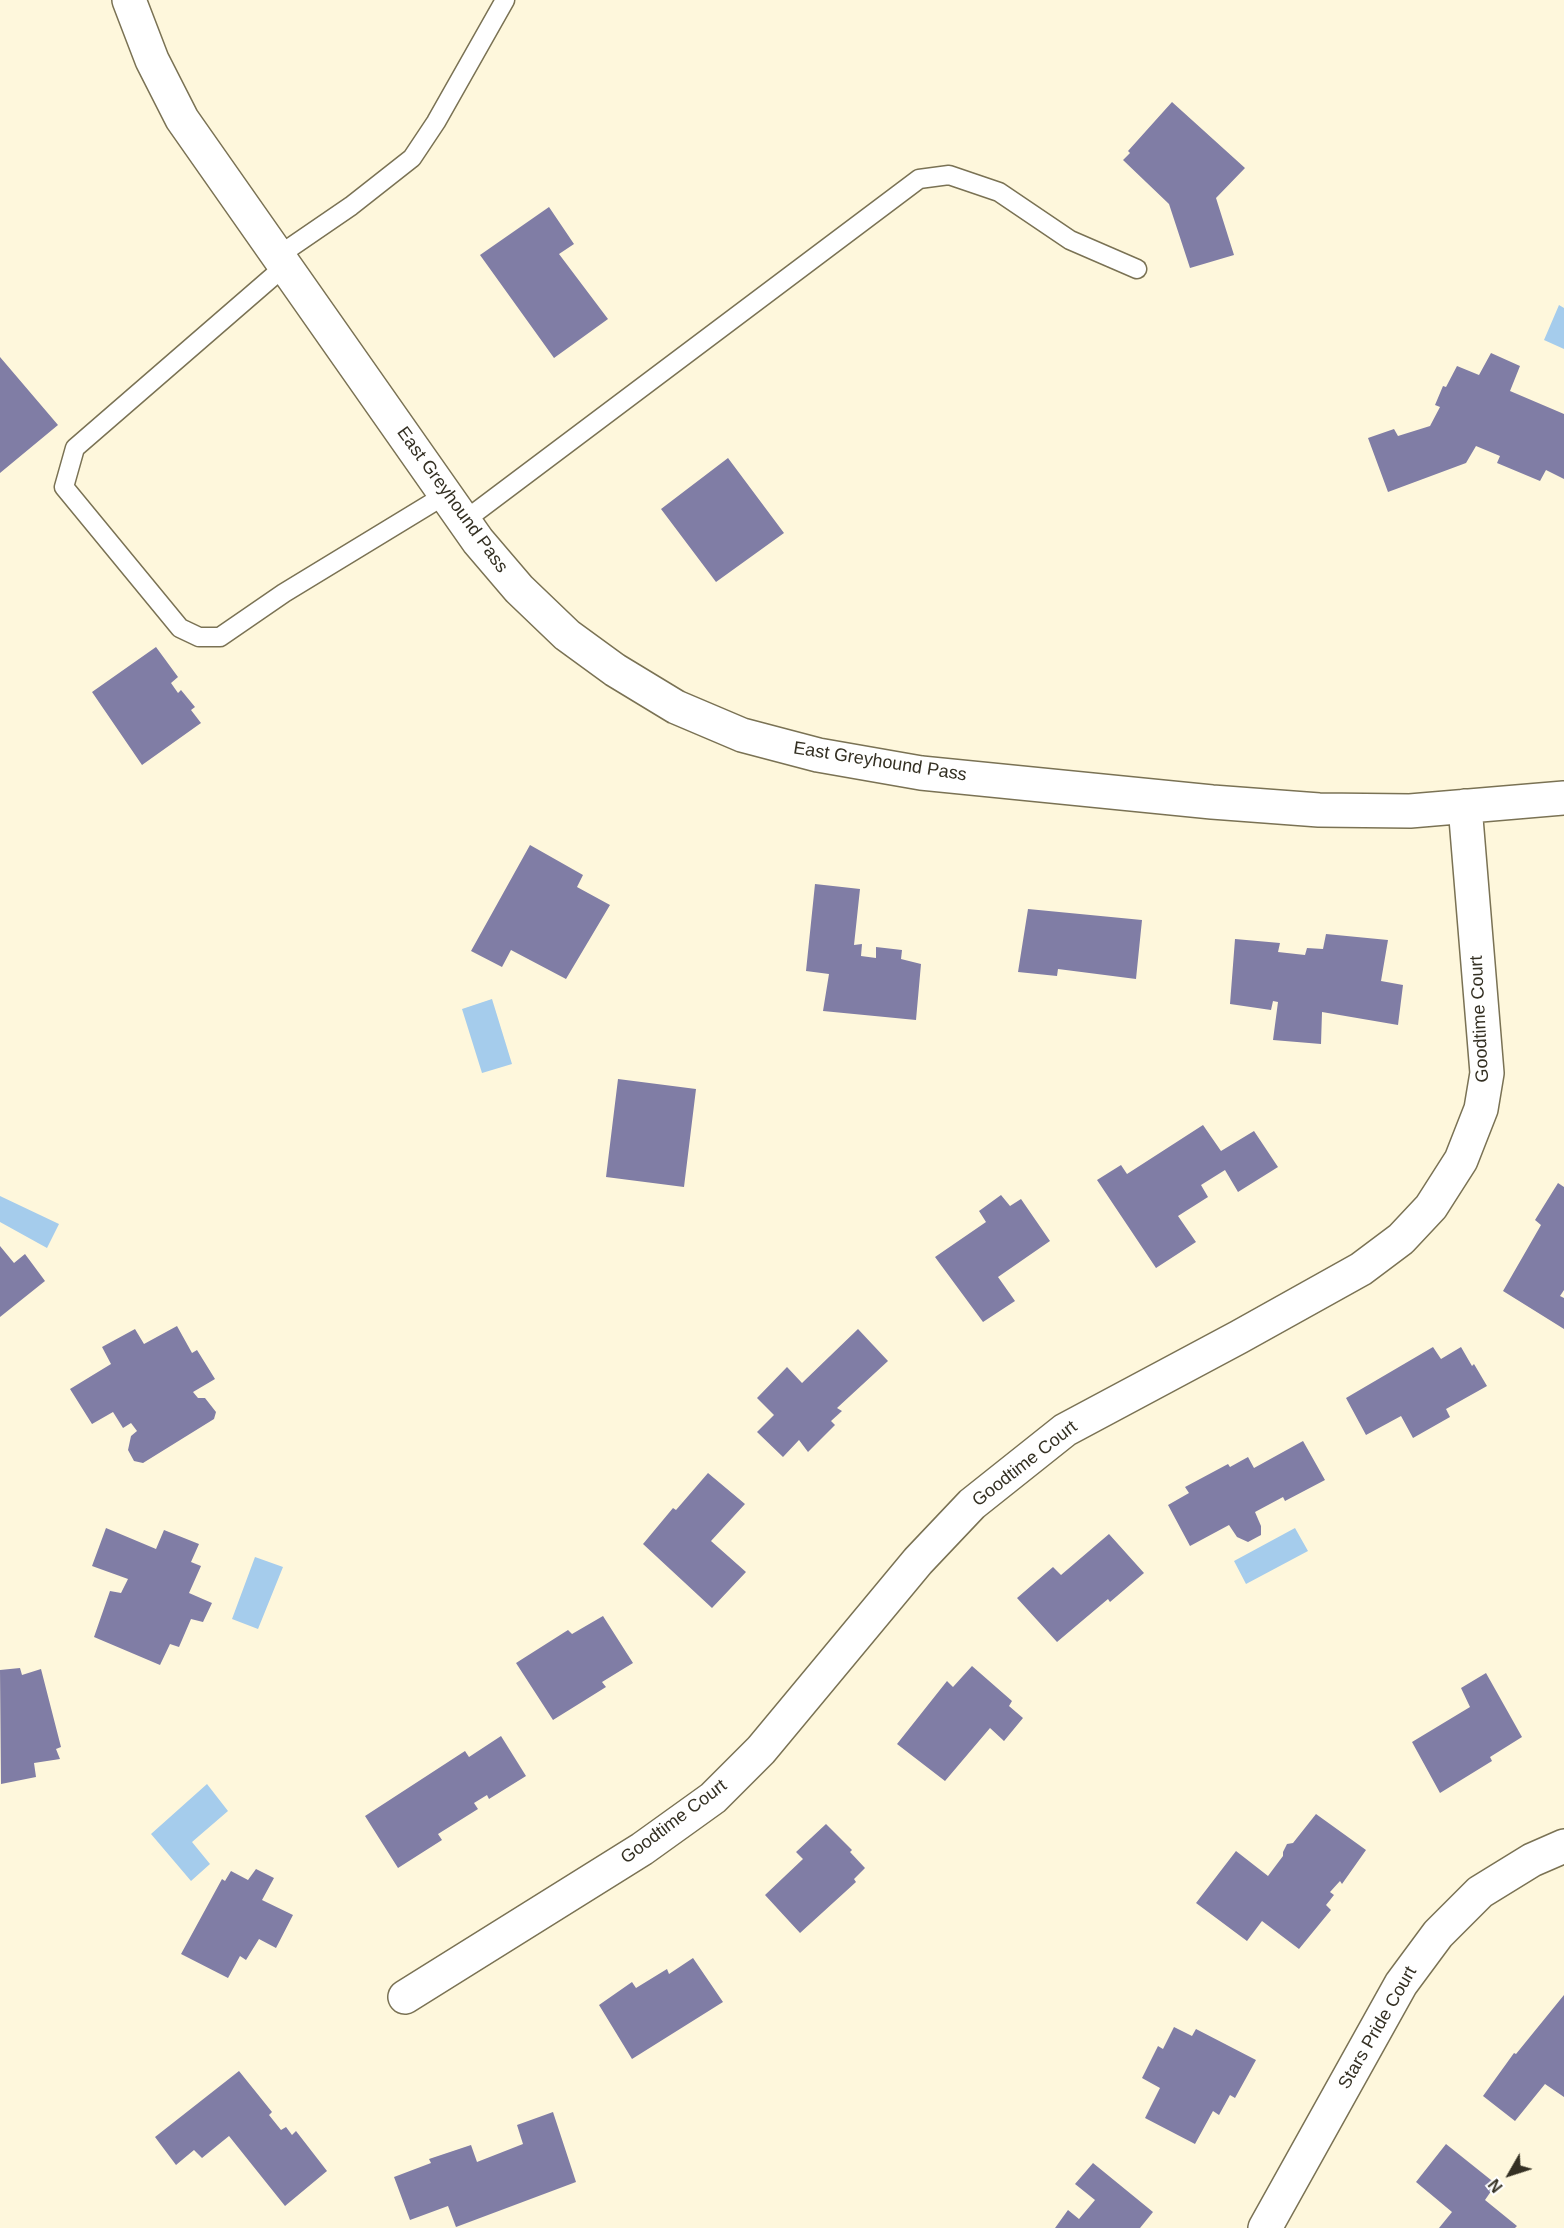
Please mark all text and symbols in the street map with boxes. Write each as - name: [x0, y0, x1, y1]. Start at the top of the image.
- street label: East Greyhound Pass: [392, 423, 512, 577]
- street label: East Greyhound Pass: [792, 738, 968, 786]
- street label: Goodtime Court: [1466, 955, 1494, 1083]
- street label: Goodtime Court: [968, 1416, 1082, 1512]
- street label: Goodtime Court: [617, 1775, 731, 1869]
- street label: Stars Pride Court: [1334, 1963, 1422, 2093]
- north arrow: [1480, 2144, 1540, 2204]
- text: N: [1485, 2176, 1506, 2195]

